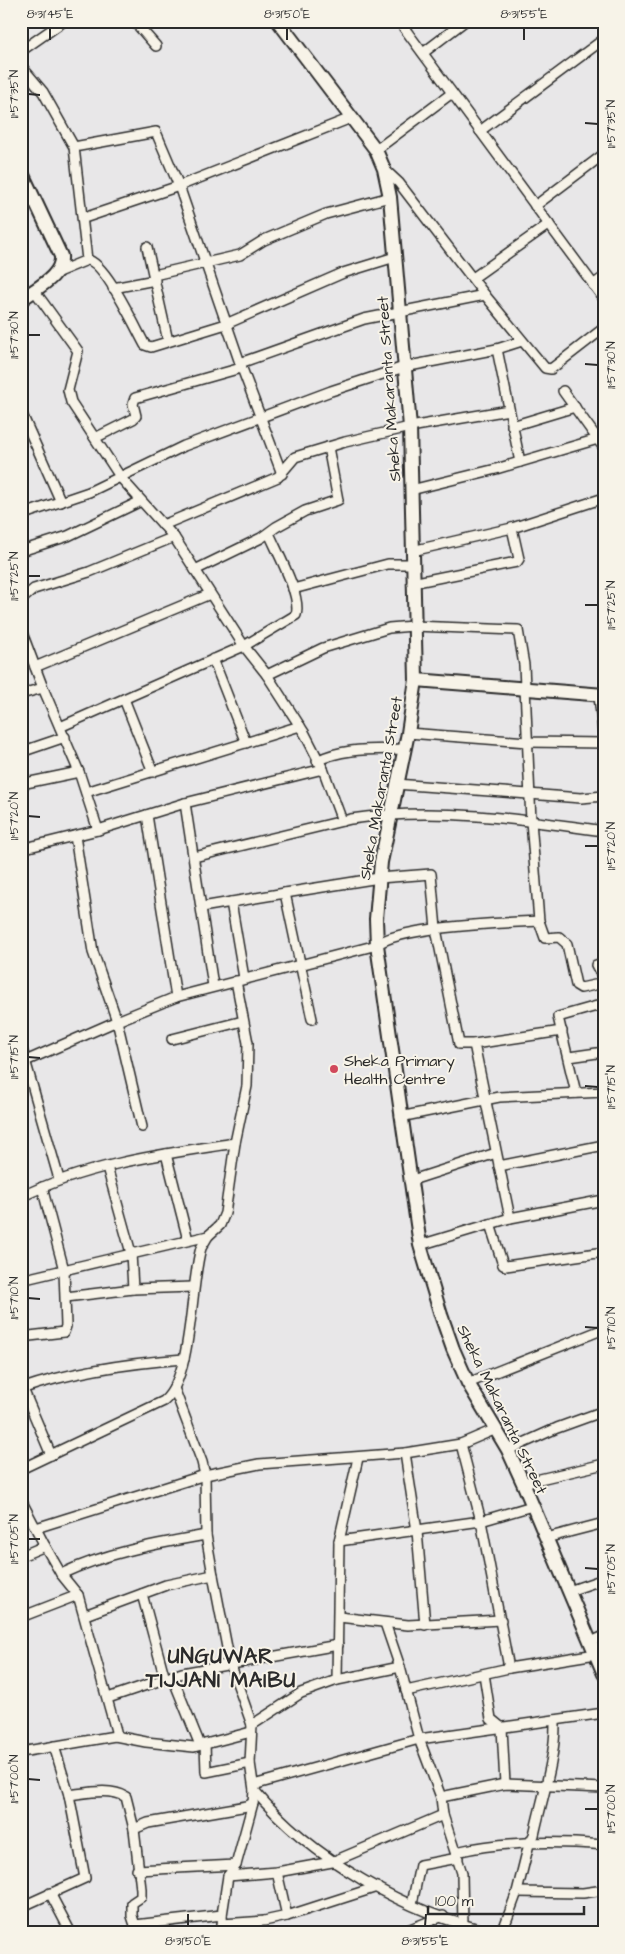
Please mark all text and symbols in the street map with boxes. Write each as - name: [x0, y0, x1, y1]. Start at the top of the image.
- text: 8°31'45"E: [27, 6, 73, 23]
- text: 8°31'50"E: [264, 6, 310, 23]
- text: 8°31'55"E: [501, 6, 547, 23]
- text: 11°57'35"N: [6, 69, 23, 118]
- text: 11°57'35"N: [603, 99, 620, 148]
- street label: Sheka Makaranta Street: [372, 295, 406, 482]
- text: 11°57'30"N: [6, 311, 23, 359]
- text: 11°57'30"N: [603, 341, 620, 389]
- text: 11°57'25"N: [6, 551, 23, 601]
- text: 11°57'25"N: [603, 580, 620, 630]
- street label: Sheka Makaranta Street: [354, 694, 408, 882]
- text: 11°57'20"N: [6, 791, 23, 840]
- text: 11°57'20"N: [603, 821, 620, 870]
- text: 11°57'15"N: [6, 1035, 23, 1079]
- place label: Sheka Primary Health Centre: [344, 1050, 455, 1090]
- marker: Sheka Primary Health Centre: [328, 1063, 340, 1075]
- text: 11°57'15"N: [603, 1065, 620, 1109]
- text: 11°57'10"N: [6, 1276, 23, 1320]
- text: 11°57'10"N: [603, 1306, 620, 1350]
- street label: Sheka Makaranta Street: [451, 1321, 553, 1498]
- text: 11°57'05"N: [6, 1514, 23, 1564]
- text: 11°57'05"N: [603, 1544, 620, 1594]
- district label: UNGUWAR TIJJANI MAIBU: [145, 1642, 296, 1695]
- text: 11°57'00"N: [6, 1754, 23, 1804]
- text: 11°57'00"N: [603, 1784, 620, 1834]
- scale bar: [428, 1884, 584, 1916]
- text: 100 m: [435, 1891, 474, 1912]
- text: 8°31'50"E: [165, 1933, 211, 1950]
- text: 8°31'55"E: [402, 1933, 448, 1950]

